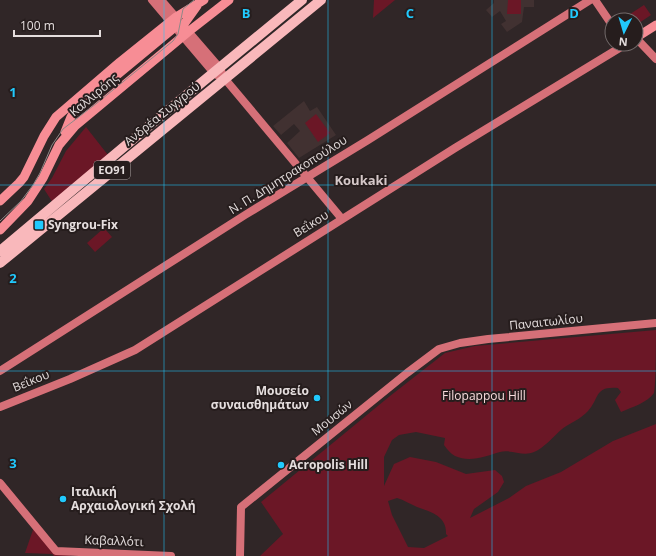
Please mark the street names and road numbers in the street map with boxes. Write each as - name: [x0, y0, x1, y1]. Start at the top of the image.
- street label: Καλλιρόης: [66, 69, 122, 120]
- street label: Ανδρέα Συγγρού: [120, 78, 203, 149]
- street label: Ν. Π. Δημητρακοπούλου: [225, 131, 350, 218]
- road number: ΕΟ91: [94, 161, 130, 179]
- street label: Βεΐκου: [290, 206, 332, 241]
- street label: Παναιτωλίου: [508, 309, 584, 334]
- street label: Βεΐκου: [10, 365, 52, 396]
- street label: Μουσών: [308, 396, 356, 439]
- street label: Καβαλλότι: [84, 531, 144, 550]

